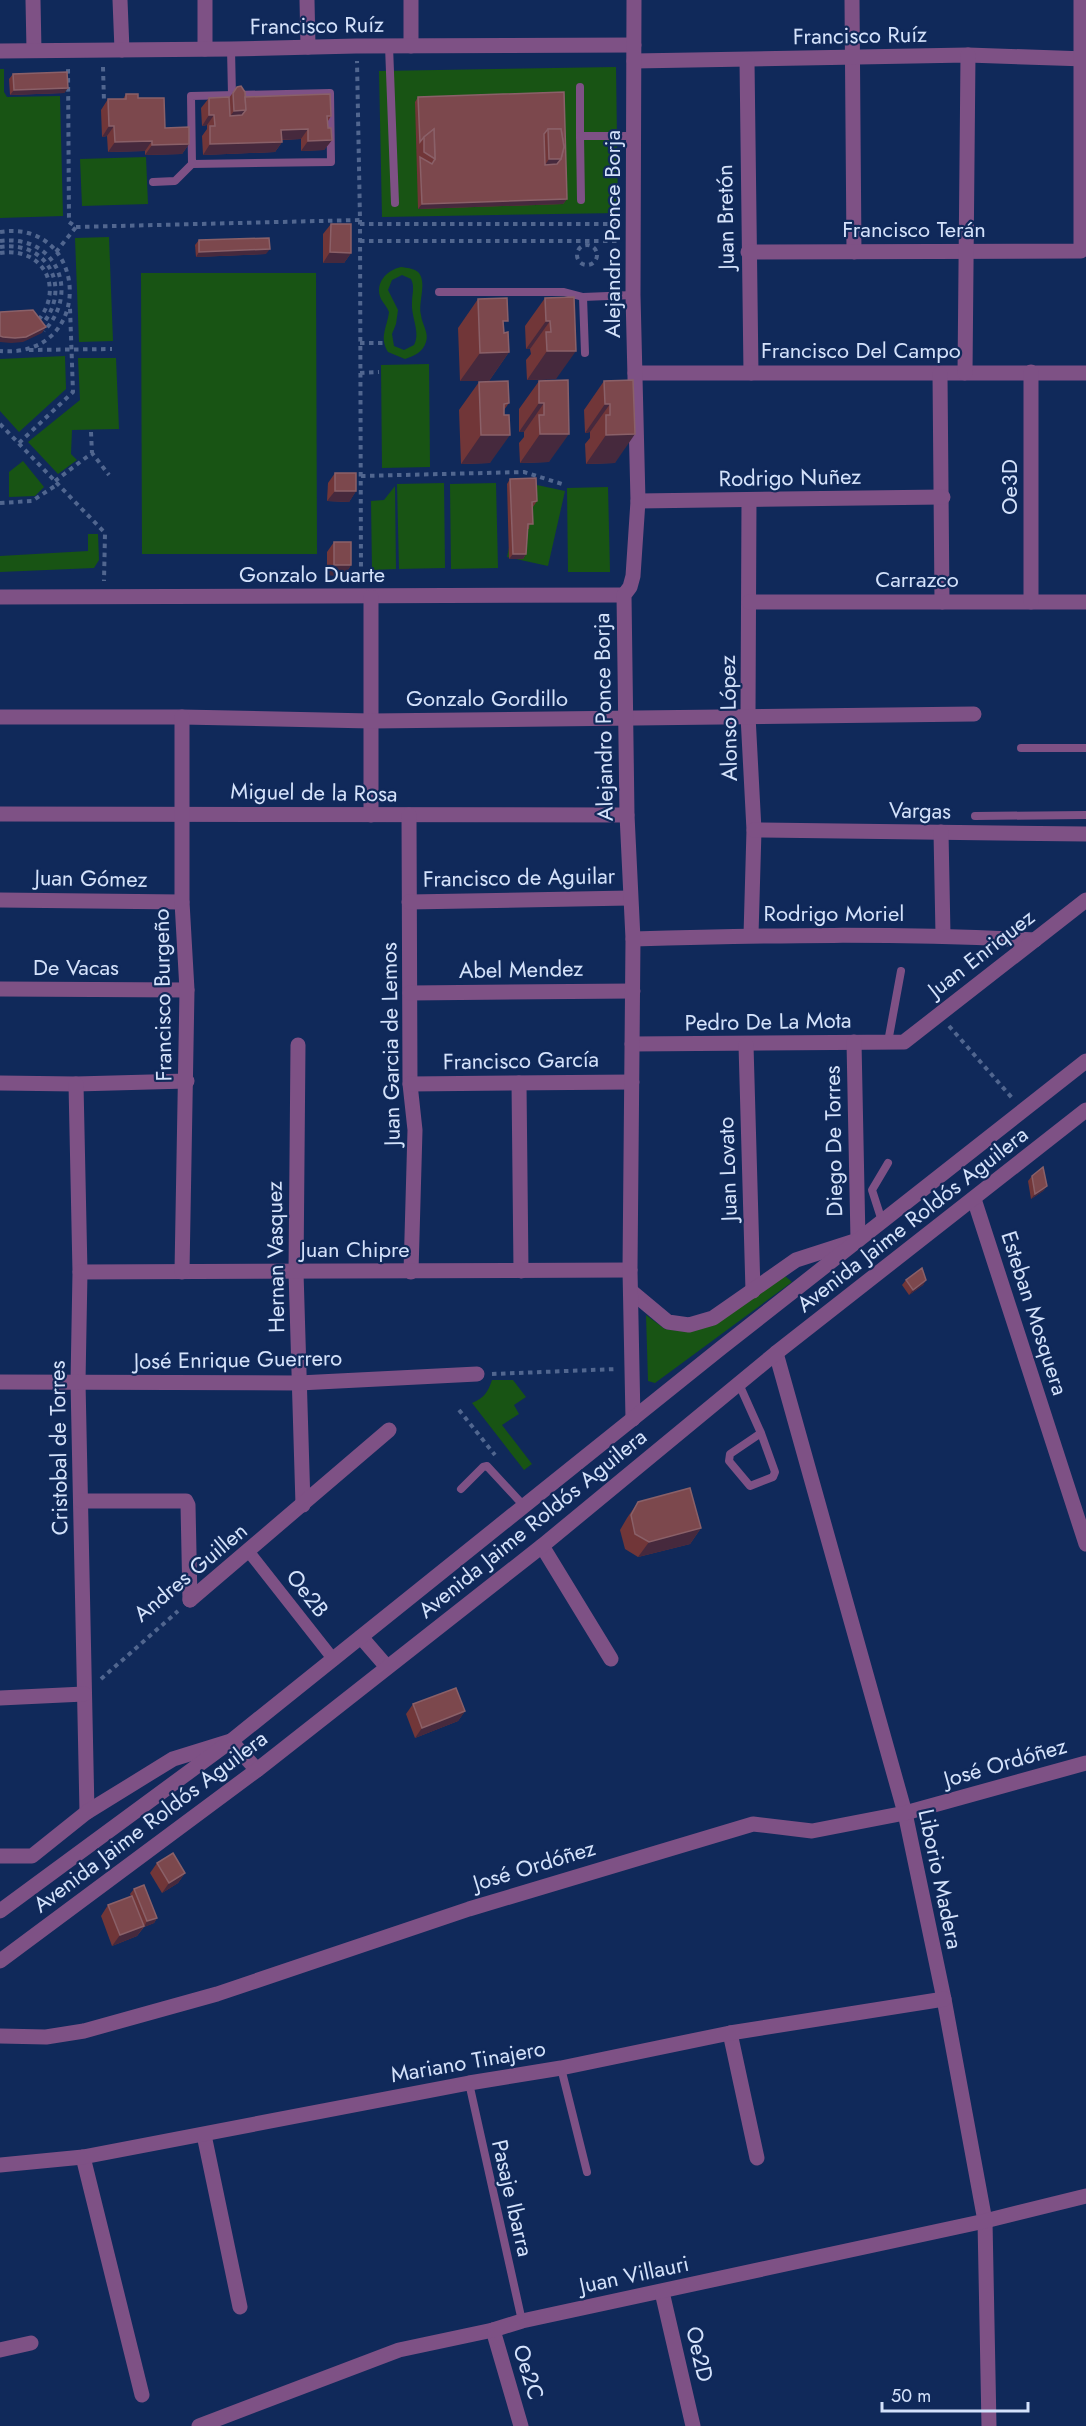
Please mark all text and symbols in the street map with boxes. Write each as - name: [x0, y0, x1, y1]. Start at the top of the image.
- street label: Francisco Ruíz: [250, 8, 384, 42]
- street label: Francisco Ruíz: [793, 18, 927, 52]
- street label: Alejandro Ponce Borja: [596, 130, 628, 338]
- street label: Juan Bretón: [708, 164, 742, 273]
- street label: Francisco Terán: [842, 213, 986, 245]
- street label: Francisco Del Campo: [761, 334, 961, 366]
- street label: Oe3D: [993, 459, 1025, 515]
- street label: Rodrigo Nuñez: [718, 460, 862, 494]
- street label: Gonzalo Duarte: [239, 558, 385, 590]
- street label: Carrazco: [875, 563, 959, 595]
- street label: Alejandro Ponce Borja: [585, 613, 621, 821]
- street label: Alonso López: [711, 655, 745, 781]
- street label: Gonzalo Gordillo: [406, 682, 568, 714]
- street label: Miguel de la Rosa: [230, 775, 398, 809]
- street label: Vargas: [889, 793, 951, 827]
- street label: Francisco de Aguilar: [423, 859, 616, 895]
- street label: Juan Gómez: [31, 861, 148, 895]
- street label: Rodrigo Moriel: [764, 897, 904, 929]
- street label: Juan Enriquez: [918, 901, 1041, 1007]
- street label: Francisco Burgeño: [144, 908, 180, 1082]
- street label: Juan Garcia de Lemos: [372, 942, 408, 1149]
- street label: De Vacas: [33, 951, 119, 983]
- street label: Abel Mendez: [459, 952, 583, 986]
- street label: Pedro De La Mota: [684, 1004, 852, 1038]
- street label: Francisco García: [443, 1043, 599, 1077]
- street label: Diego De Torres: [816, 1065, 850, 1217]
- street label: Juan Lovato: [709, 1116, 745, 1225]
- street label: Avenida Jaime Roldós Aguilera: [789, 1118, 1035, 1320]
- street label: Hernan Vasquez: [258, 1181, 292, 1333]
- street label: Esteban Mosquera: [993, 1227, 1077, 1399]
- street label: Juan Chipre: [298, 1233, 410, 1265]
- street label: José Enrique Guerrero: [131, 1341, 342, 1377]
- street label: Cristobal de Torres: [40, 1360, 76, 1536]
- street label: Avenida Jaime Roldós Aguilera: [411, 1421, 653, 1625]
- street label: Andres Guillen: [126, 1515, 254, 1629]
- street label: Oe2B: [279, 1562, 337, 1624]
- street label: Avenida Jaime Roldós Aguilera: [26, 1722, 274, 1920]
- street label: José Ordóñez: [937, 1729, 1070, 1796]
- street label: Liborio Madera: [911, 1806, 971, 1952]
- street label: José Ordóñez: [466, 1831, 599, 1900]
- street label: Mariano Tinajero: [388, 2032, 548, 2090]
- street label: Pasaje Ibarra: [484, 2136, 542, 2260]
- street label: Juan Villauri: [573, 2247, 692, 2302]
- street label: Oe2D: [678, 2323, 722, 2385]
- street label: Oe2C: [505, 2340, 553, 2404]
- scale bar: [882, 2375, 1028, 2413]
- text: 50 m: [891, 2383, 931, 2409]

